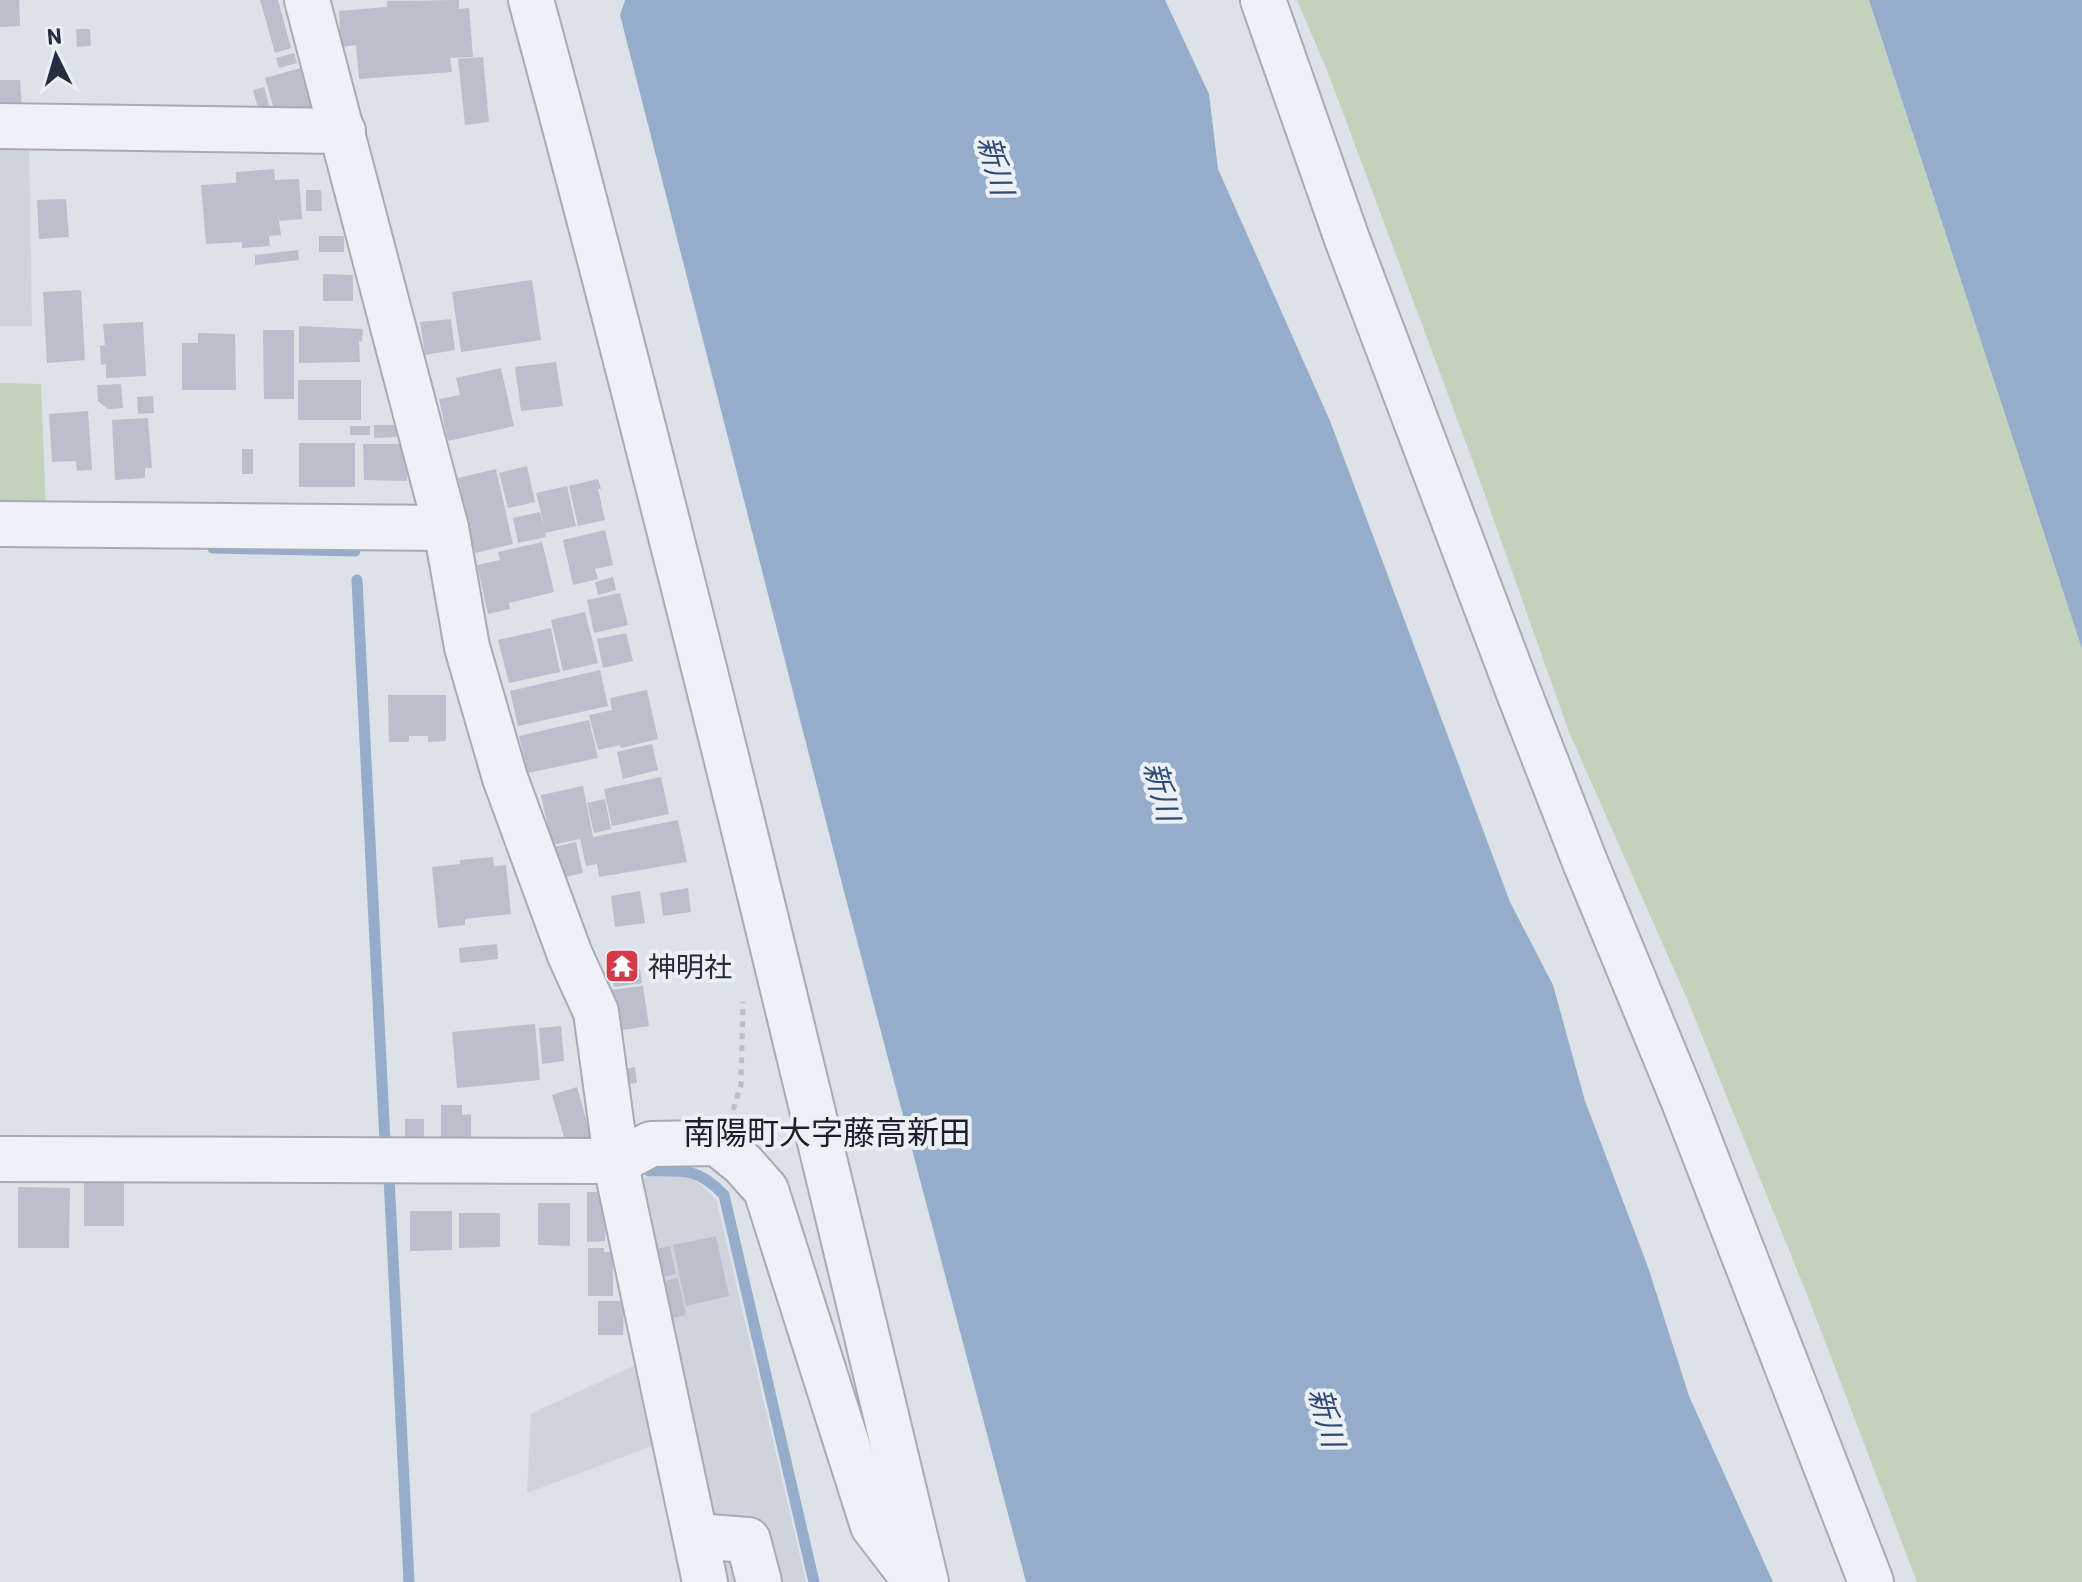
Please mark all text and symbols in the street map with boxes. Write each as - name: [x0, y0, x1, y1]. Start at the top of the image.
- north arrow: [16, 16, 96, 96]
- text: N: [46, 21, 63, 49]
- water label: 新川: [972, 131, 1023, 202]
- water label: 新川: [1138, 757, 1189, 828]
- temple icon: 神明社: [603, 947, 641, 985]
- place label: 神明社: [648, 949, 732, 983]
- district label: 南陽町大字藤高新田: [683, 1112, 971, 1150]
- water label: 新川: [1303, 1383, 1354, 1454]

